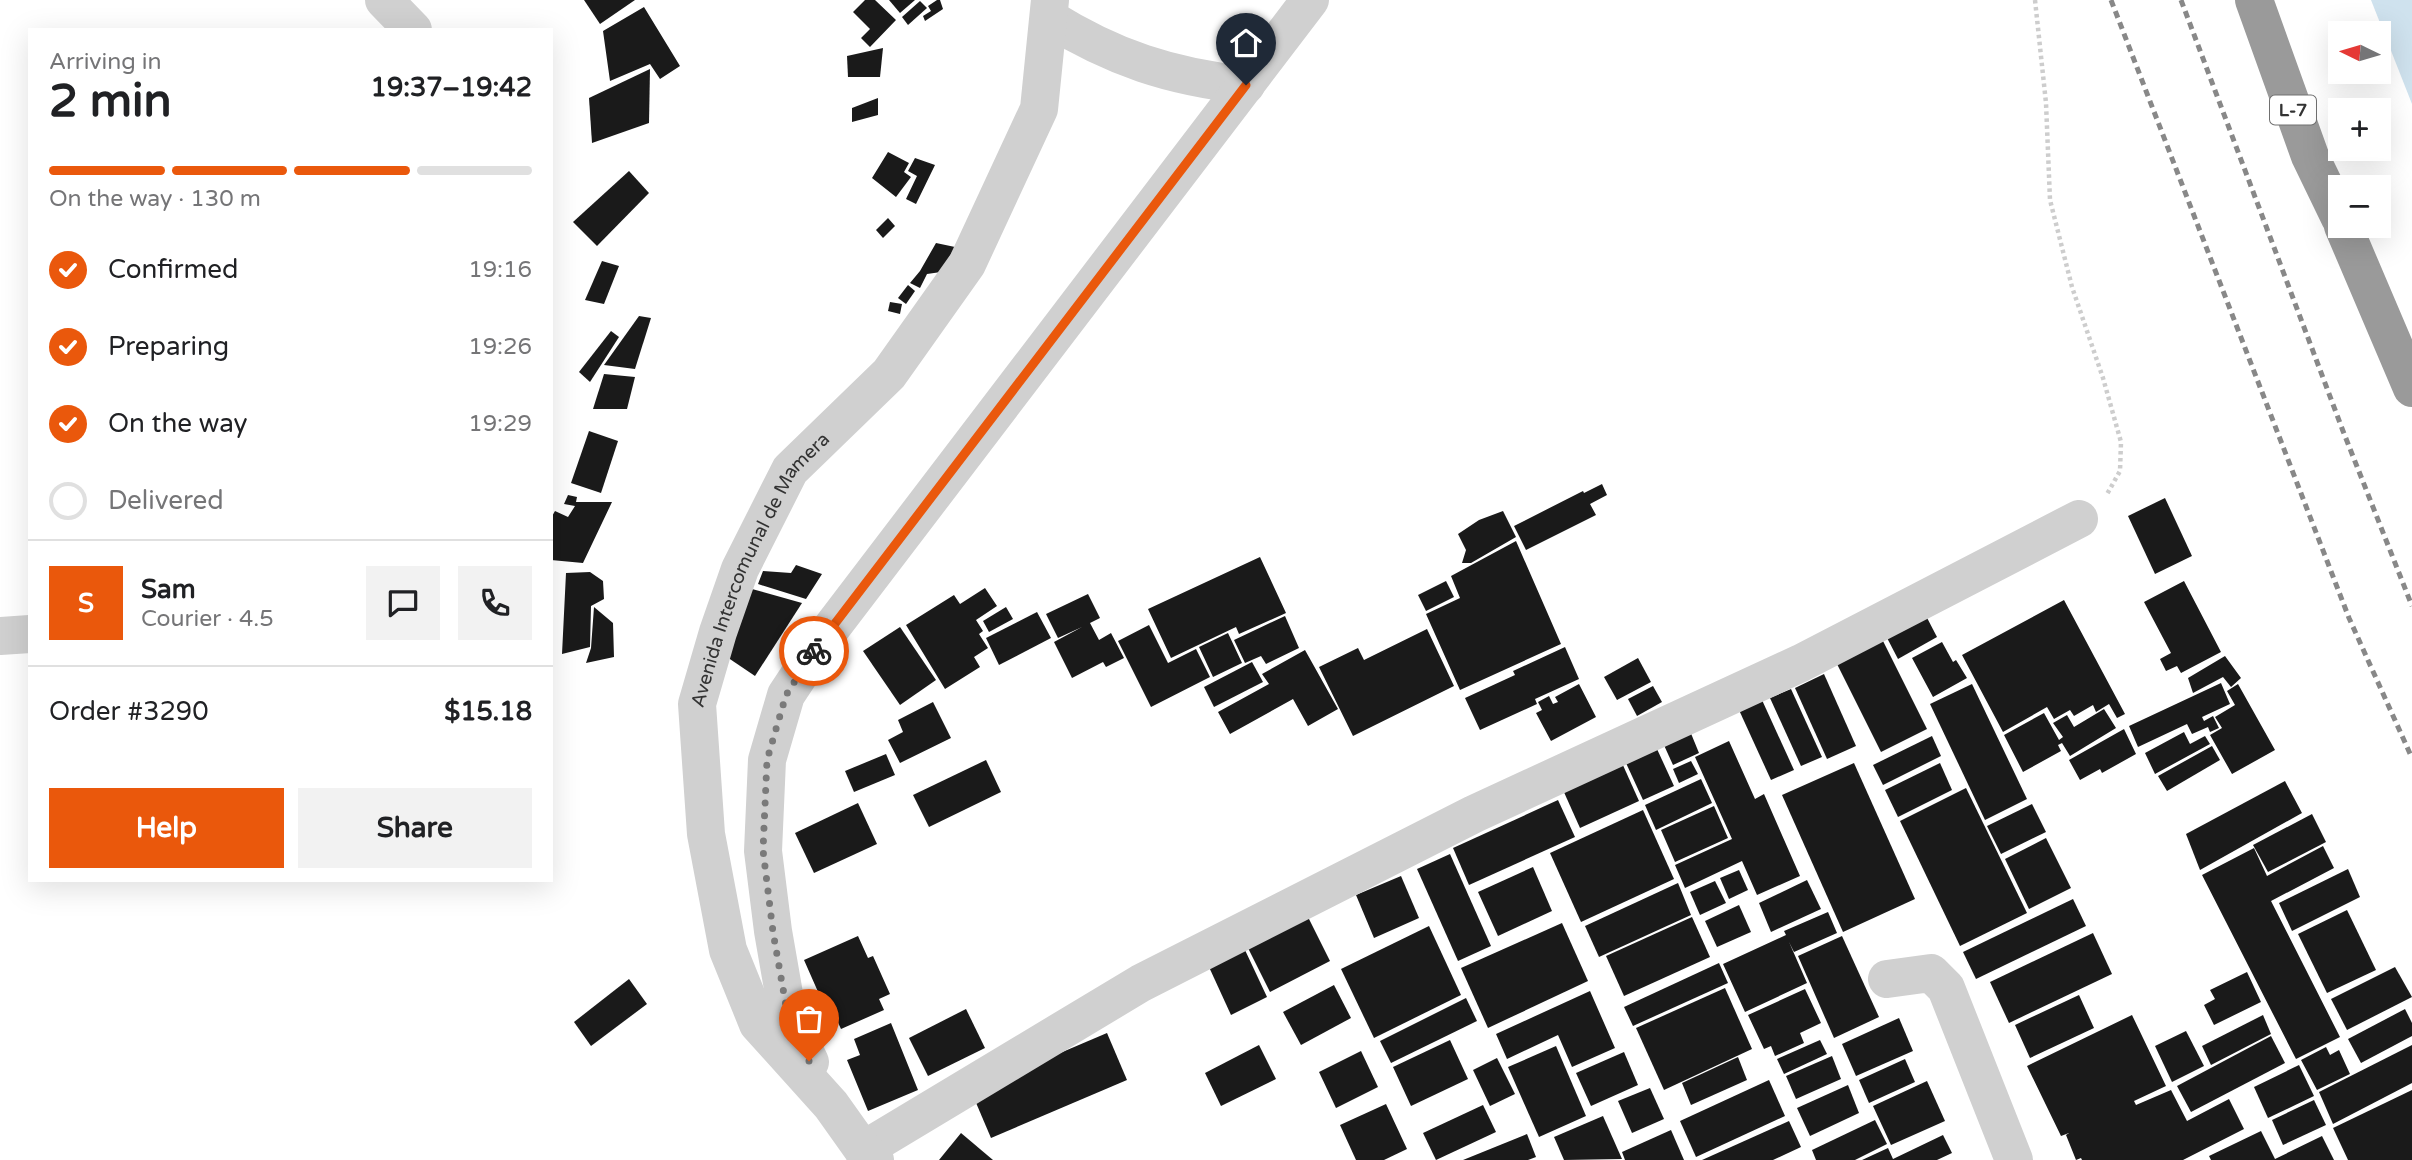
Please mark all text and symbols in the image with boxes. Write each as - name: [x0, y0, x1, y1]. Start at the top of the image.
- pin: [1216, 13, 1276, 85]
- north arrow: [2328, 21, 2390, 84]
- map controls: [2328, 21, 2391, 238]
- icon: home: [1227, 24, 1265, 62]
- text: Arriving in: [49, 48, 162, 76]
- text: 19:37–19:42: [371, 72, 532, 103]
- text: 2 min: [49, 74, 172, 129]
- road number: L-7: [2270, 96, 2316, 124]
- button: +: [2328, 98, 2391, 161]
- button: −: [2328, 175, 2391, 238]
- text: On the way · 130 m: [49, 185, 261, 213]
- icon: check: [49, 251, 87, 289]
- text: Confirmed: [108, 254, 238, 285]
- text: 19:16: [468, 256, 532, 284]
- icon: check: [49, 328, 87, 366]
- text: Preparing: [108, 331, 229, 362]
- text: 19:26: [468, 333, 532, 361]
- icon: check: [49, 405, 87, 443]
- text: On the way: [108, 408, 248, 439]
- text: 19:29: [468, 410, 532, 438]
- street label: Avenida Intercomunal de Mamera: [687, 428, 834, 710]
- text: Delivered: [108, 485, 224, 516]
- button: chat: [366, 566, 440, 640]
- button: phone: [458, 566, 532, 640]
- text: Sam: [141, 574, 196, 605]
- text: S: [78, 588, 94, 619]
- text: Courier · 4.5: [141, 605, 274, 633]
- courier: [779, 616, 849, 686]
- icon: bike: [795, 632, 833, 670]
- text: Order #3290: [49, 696, 209, 727]
- text: $15.18: [444, 696, 532, 727]
- button: Help: [49, 788, 284, 868]
- button: Share: [298, 788, 532, 868]
- pin: [779, 989, 839, 1061]
- icon: bag: [790, 1000, 828, 1038]

